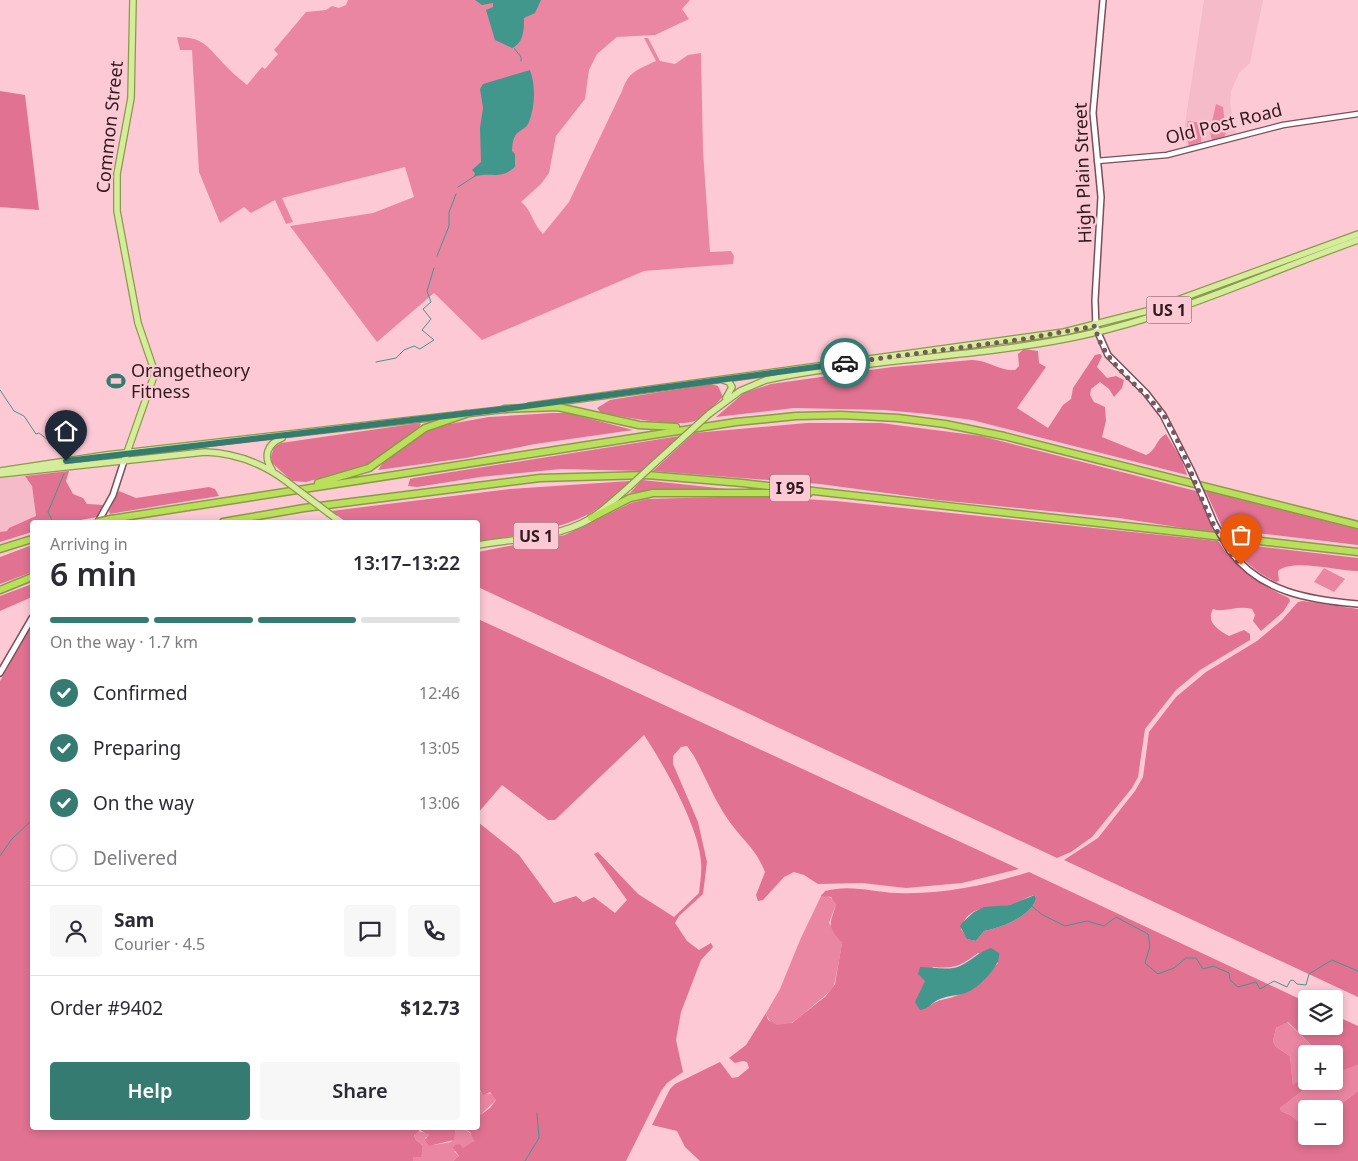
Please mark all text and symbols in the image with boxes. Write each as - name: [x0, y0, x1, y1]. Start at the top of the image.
- street label: Common Street: [90, 59, 128, 194]
- street label: Old Post Road: [1163, 97, 1285, 149]
- street label: High Plain Street: [1068, 102, 1096, 244]
- road number: US 1: [1146, 296, 1192, 324]
- courier: [820, 338, 870, 388]
- icon: car: [831, 349, 859, 377]
- place label: Orangetheory Fitness: [131, 358, 251, 403]
- sports icon: Orangetheory Fitness: [105, 370, 127, 392]
- pin: [45, 410, 87, 461]
- icon: home: [52, 417, 80, 445]
- road number: I 95: [770, 474, 810, 502]
- pin: [1220, 514, 1262, 565]
- icon: bag: [1227, 521, 1255, 549]
- road number: US 1: [514, 522, 558, 550]
- text: Arriving in: [50, 533, 128, 555]
- text: 13:17–13:22: [353, 550, 460, 576]
- text: 6 min: [50, 552, 137, 595]
- text: On the way · 1.7 km: [50, 631, 198, 653]
- icon: check: [50, 679, 78, 707]
- text: Confirmed: [93, 680, 188, 706]
- text: 12:46: [419, 682, 460, 704]
- icon: check: [50, 734, 78, 762]
- text: Preparing: [93, 735, 181, 761]
- text: 13:05: [419, 737, 460, 759]
- icon: check: [50, 789, 78, 817]
- text: On the way: [93, 790, 194, 816]
- text: 13:06: [419, 792, 460, 814]
- text: Delivered: [93, 845, 178, 871]
- button: person: [50, 905, 102, 957]
- button: chat: [344, 905, 396, 957]
- button: phone: [408, 905, 460, 957]
- text: Sam: [114, 907, 154, 933]
- text: Courier · 4.5: [114, 933, 205, 955]
- map controls: [1298, 990, 1343, 1145]
- button: layers: [1298, 990, 1343, 1035]
- text: Order #9402: [50, 995, 163, 1021]
- text: $12.73: [400, 995, 460, 1021]
- button: +: [1298, 1045, 1343, 1090]
- button: Help: [50, 1062, 250, 1120]
- button: Share: [260, 1062, 460, 1120]
- button: −: [1298, 1100, 1343, 1145]

